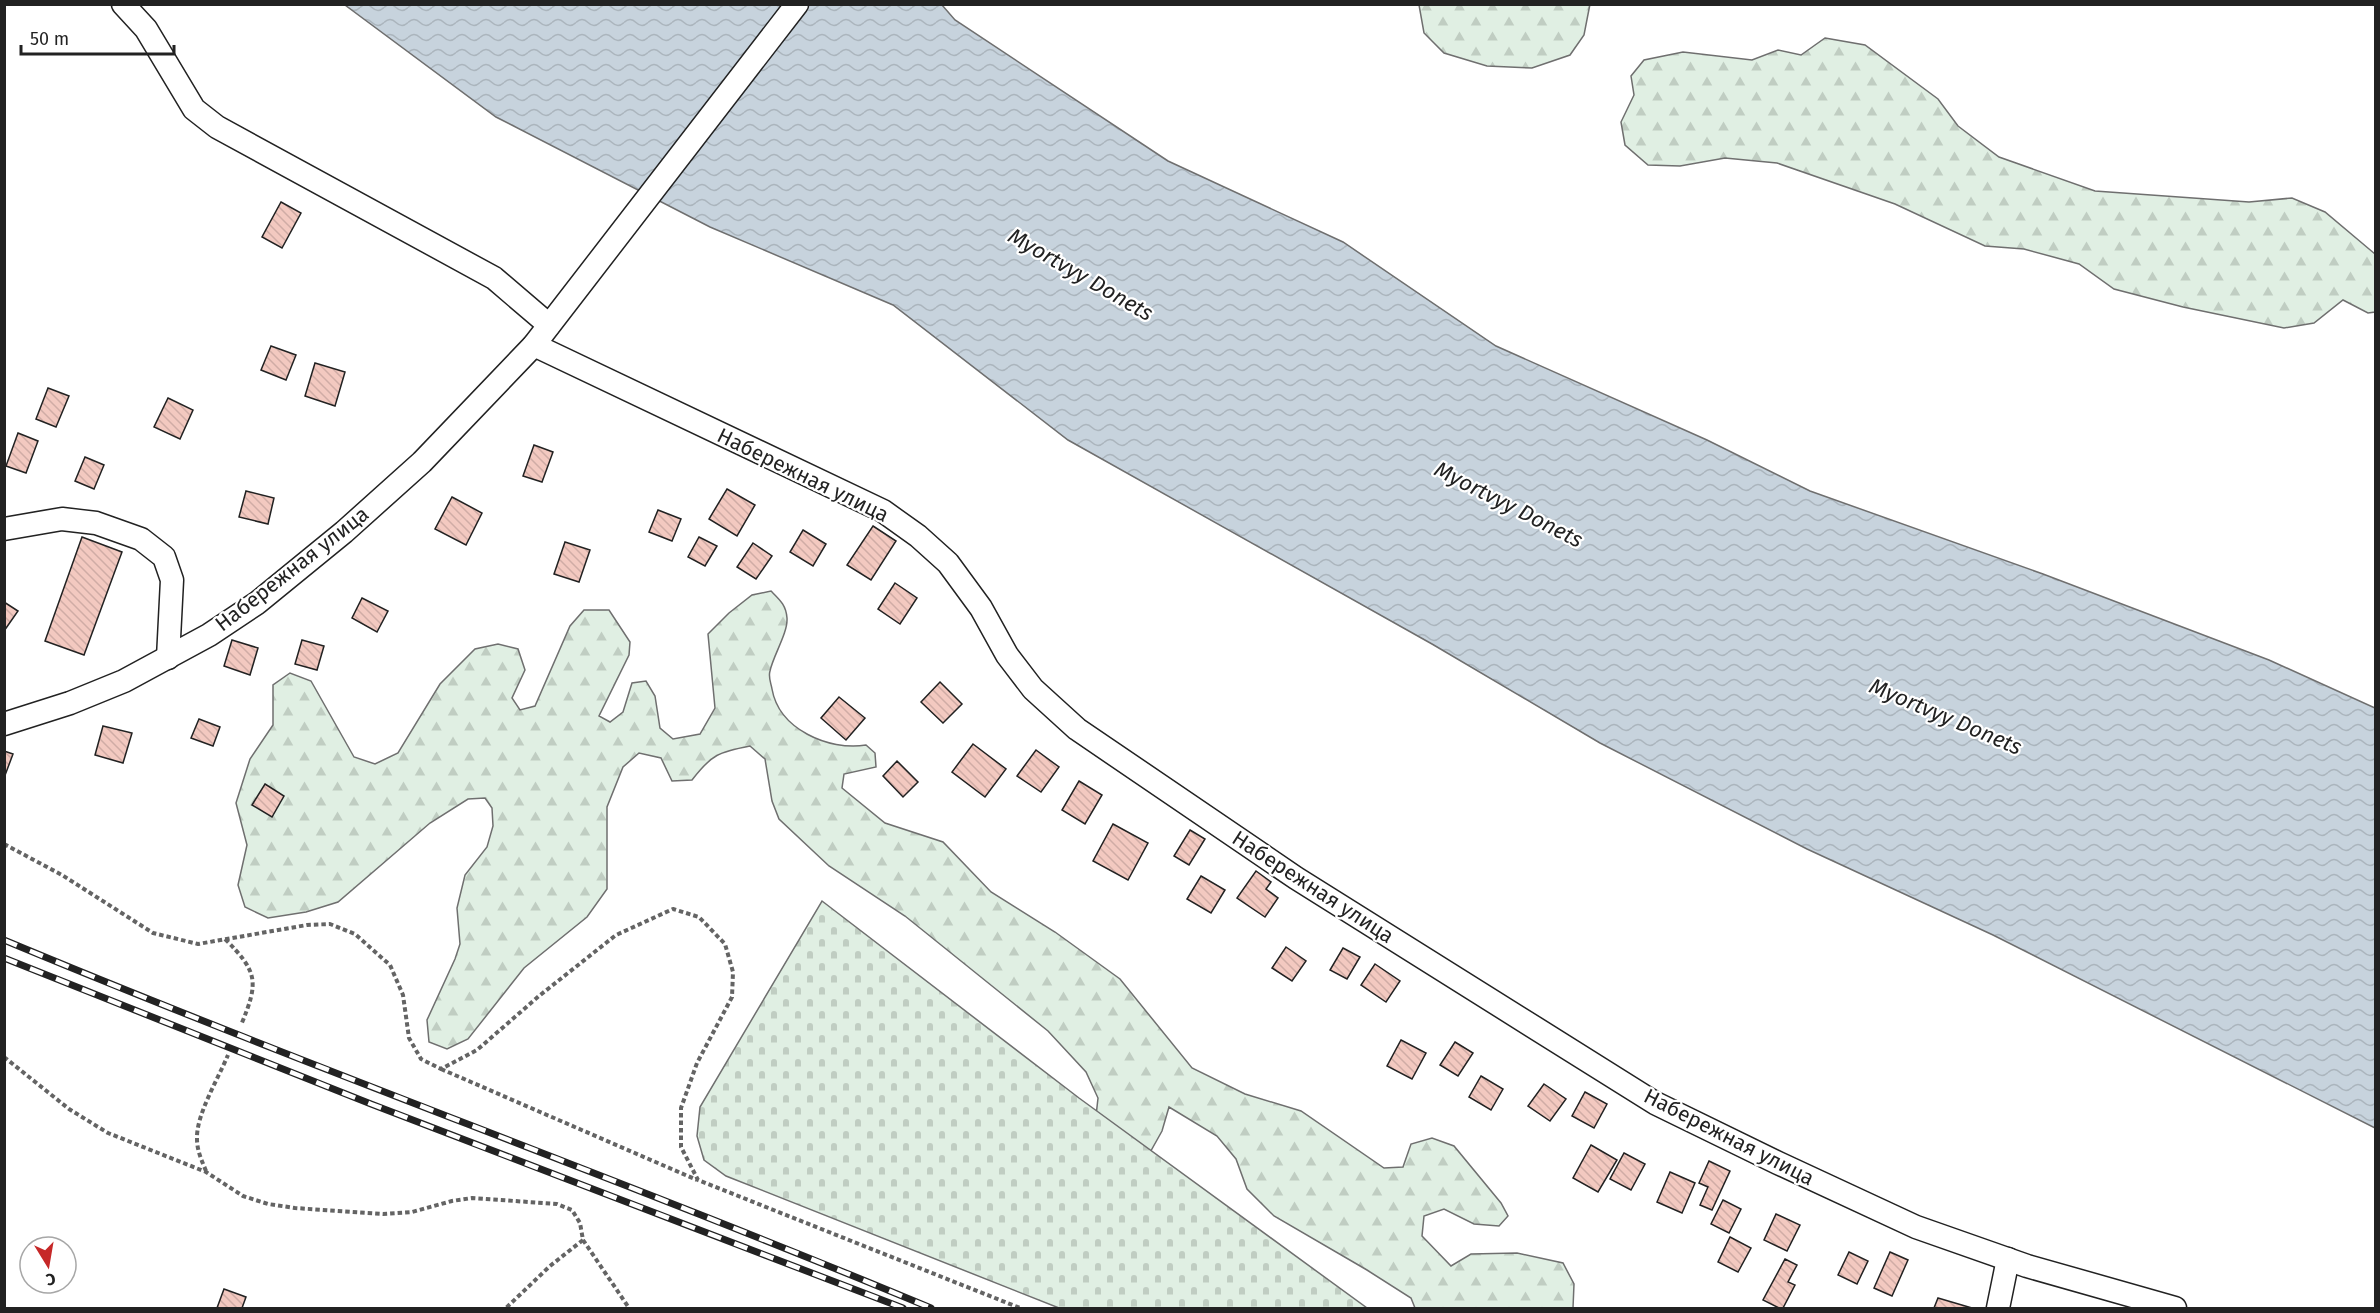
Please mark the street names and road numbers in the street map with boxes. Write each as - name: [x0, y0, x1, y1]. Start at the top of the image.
- street label: Набережная улица: [713, 422, 893, 528]
- street label: Набережная улица: [210, 501, 374, 637]
- street label: Набережная улица: [1227, 825, 1399, 949]
- street label: Набережная улица: [1639, 1083, 1819, 1191]

